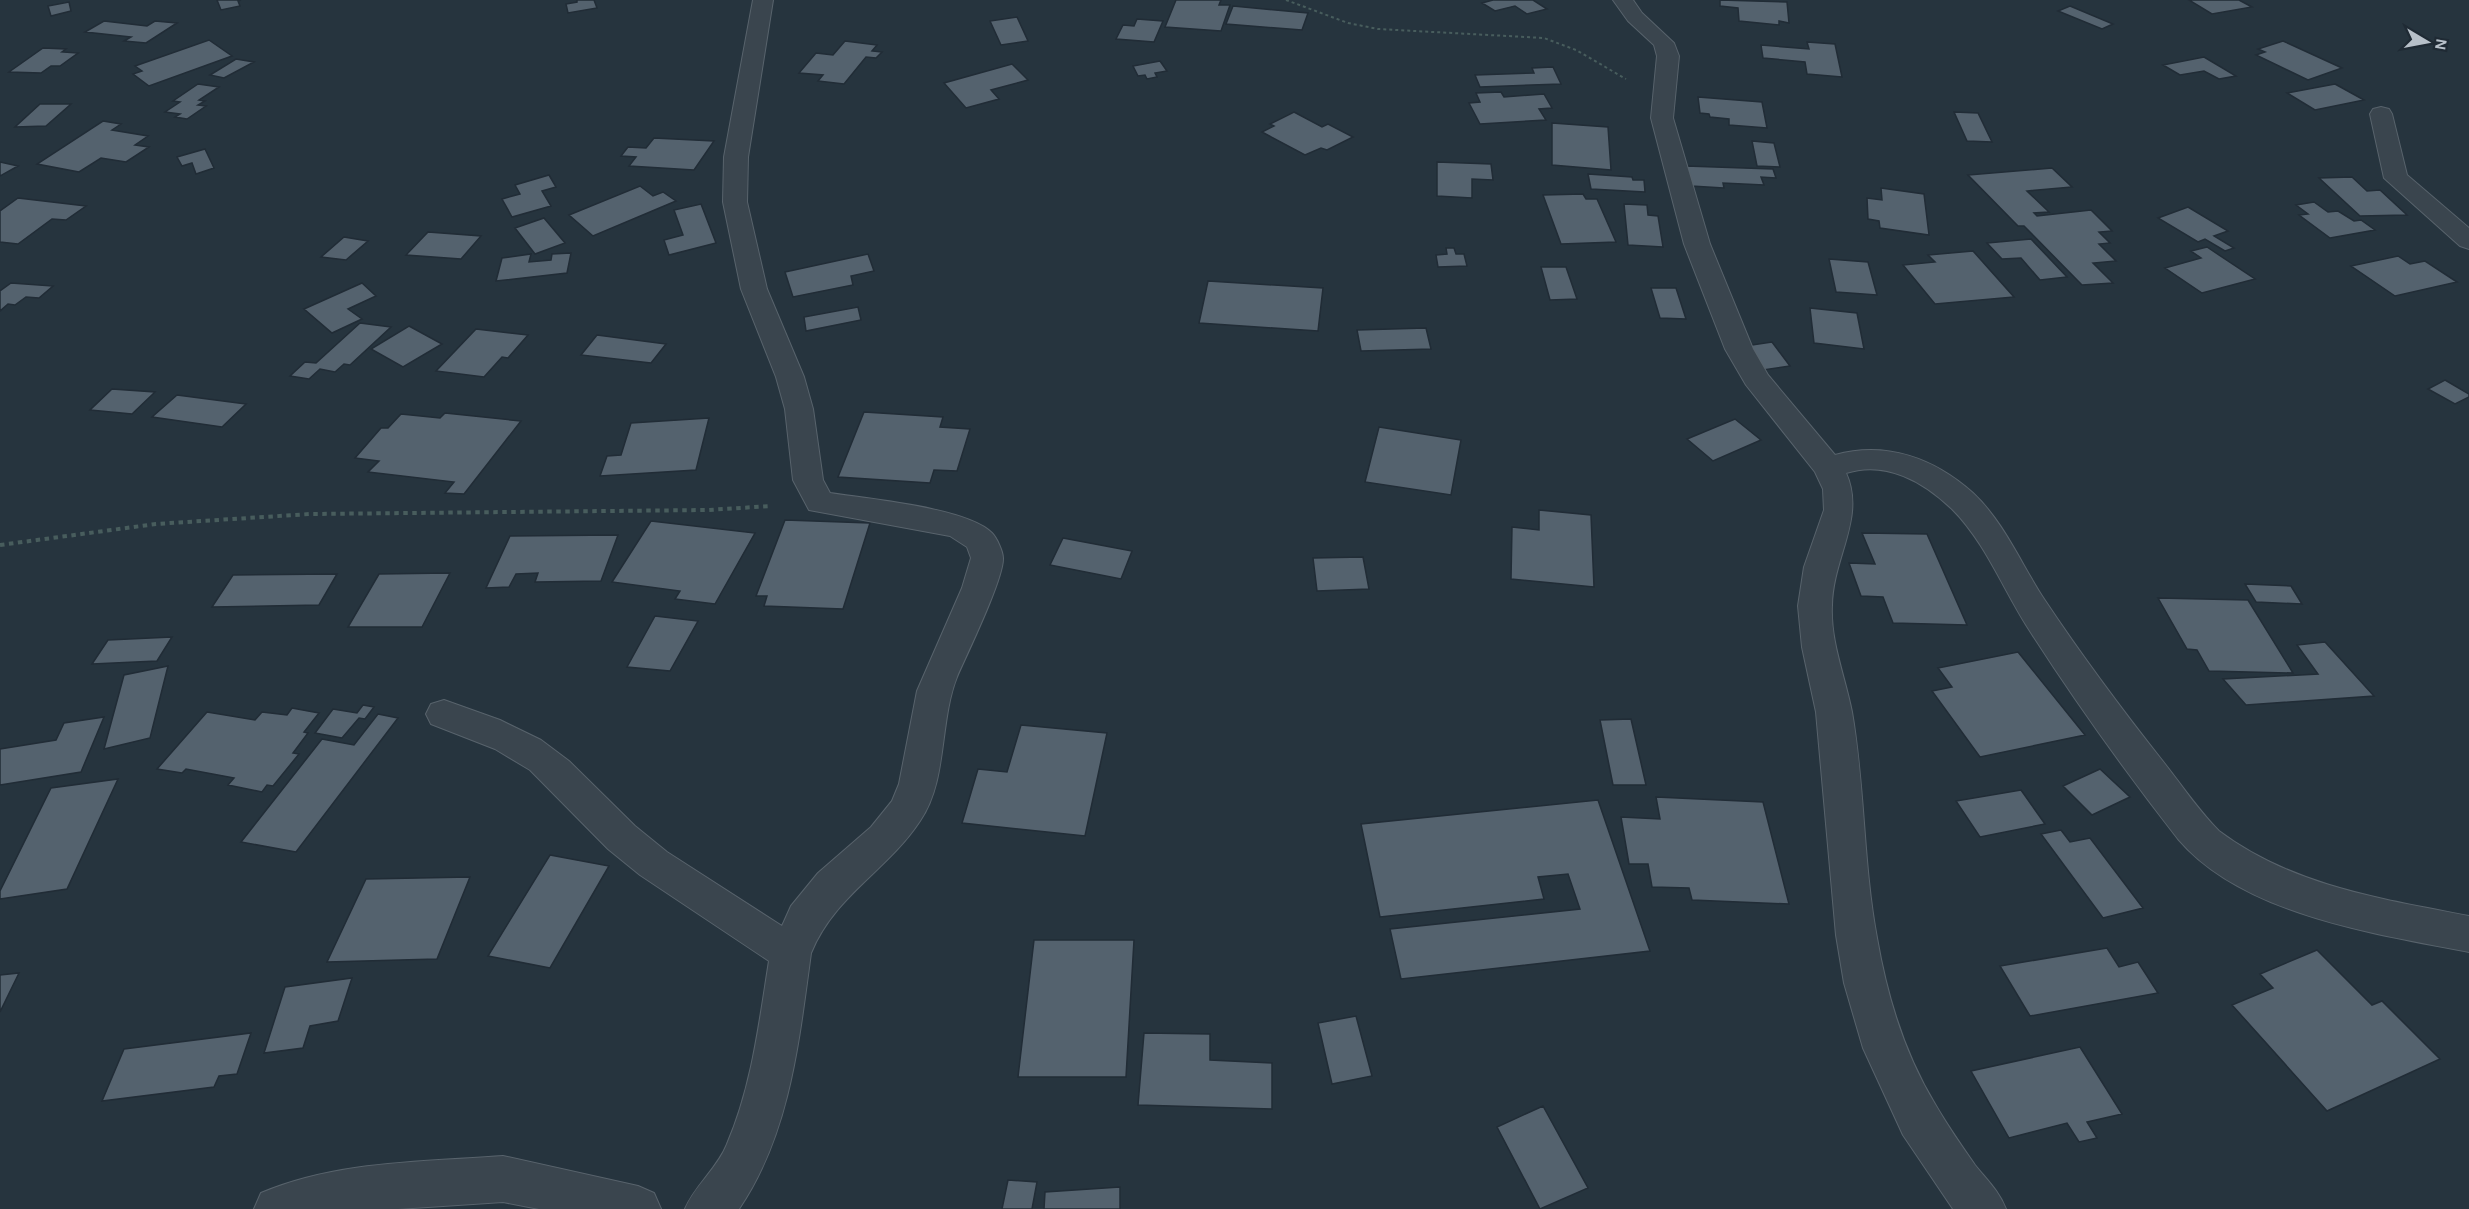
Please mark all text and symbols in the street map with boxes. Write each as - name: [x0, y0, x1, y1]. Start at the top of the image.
- north arrow: [2397, 12, 2457, 72]
- text: N: [2432, 38, 2450, 51]

